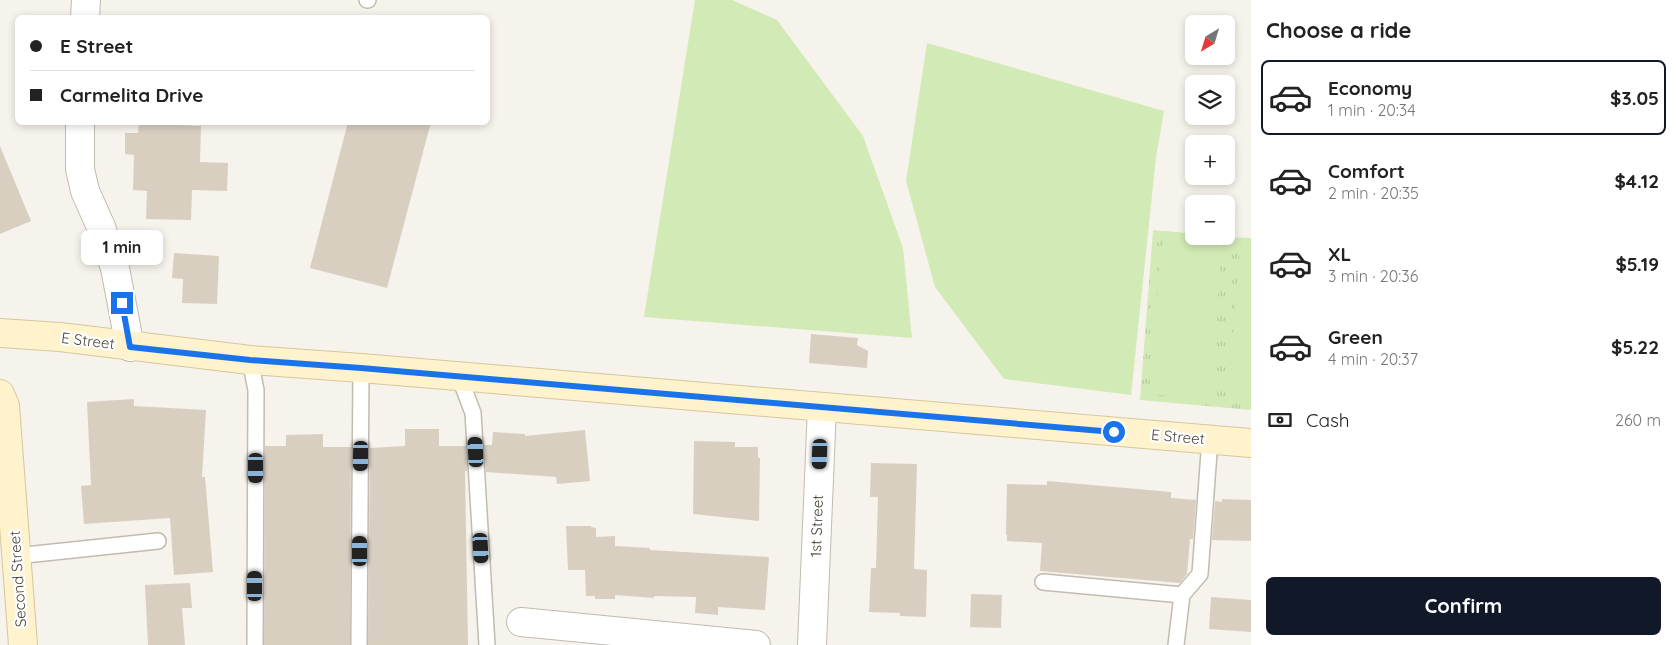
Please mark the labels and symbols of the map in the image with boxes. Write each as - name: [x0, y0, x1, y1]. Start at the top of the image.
- north arrow: [1185, 15, 1235, 65]
- callout: 1 min: [81, 230, 163, 266]
- route end: [111, 292, 133, 314]
- street label: E Street: [60, 328, 116, 353]
- route start: [1103, 421, 1125, 443]
- street label: E Street: [1151, 425, 1206, 448]
- car: [467, 437, 484, 467]
- car: [811, 439, 828, 469]
- car: [353, 441, 368, 471]
- car: [248, 453, 263, 483]
- street label: 1st Street: [806, 494, 827, 558]
- street label: Second Street: [5, 530, 30, 628]
- car: [472, 533, 489, 563]
- car: [352, 536, 367, 566]
- car: [247, 571, 262, 601]

